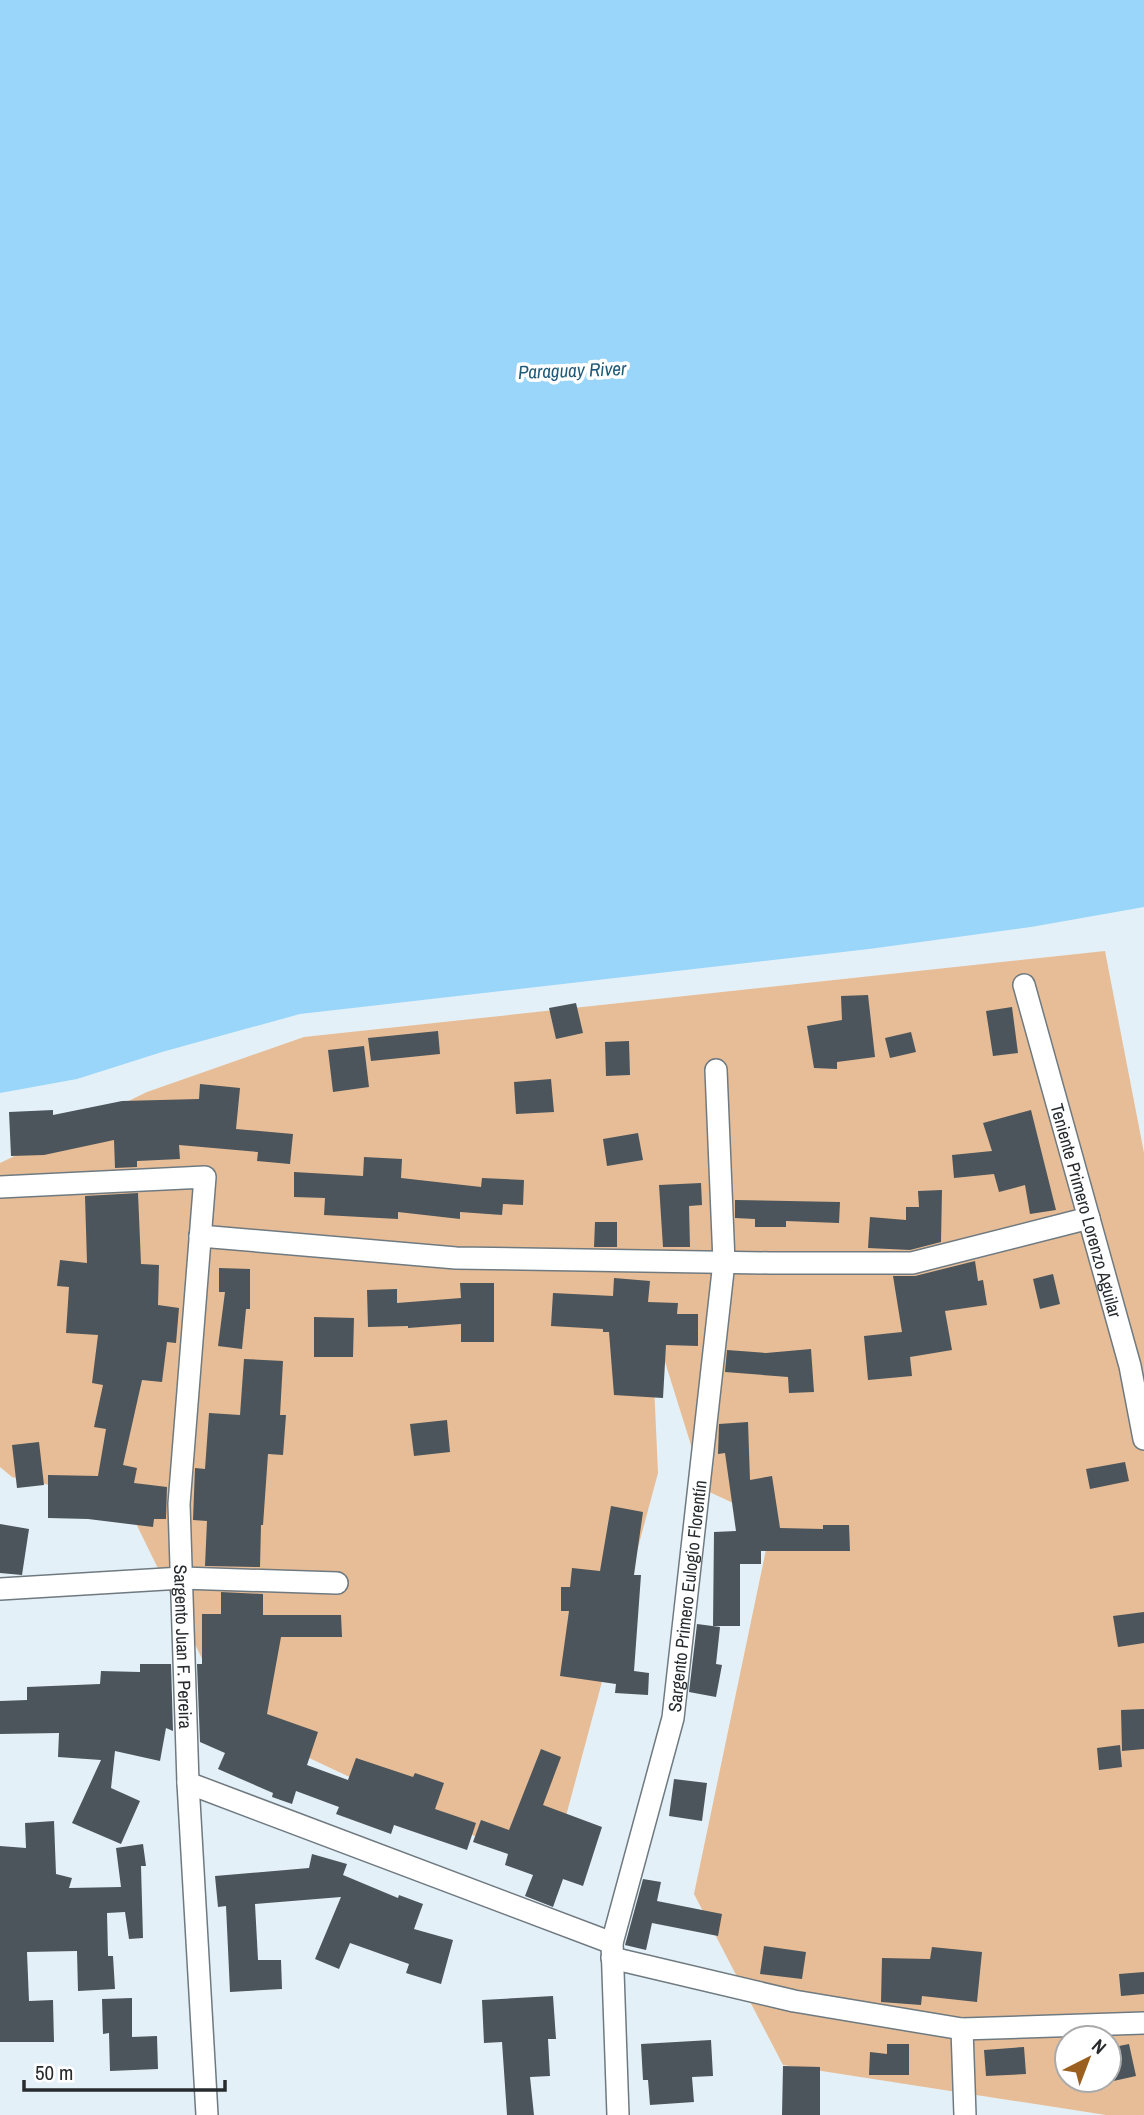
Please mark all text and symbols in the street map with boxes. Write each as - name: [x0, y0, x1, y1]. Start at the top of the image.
- water label: Paraguay River: [517, 355, 627, 385]
- street label: Teniente Primero Lorenzo Aguilar: [1045, 1101, 1128, 1320]
- street label: Sargento Primero Eulogio Florentín: [661, 1479, 712, 1713]
- street label: Sargento Juan F. Pereira: [168, 1564, 199, 1729]
- north arrow: [1053, 2024, 1123, 2094]
- text: N: [1086, 2033, 1112, 2060]
- scale bar: [24, 2048, 226, 2092]
- text: 50 m: [35, 2058, 73, 2087]

